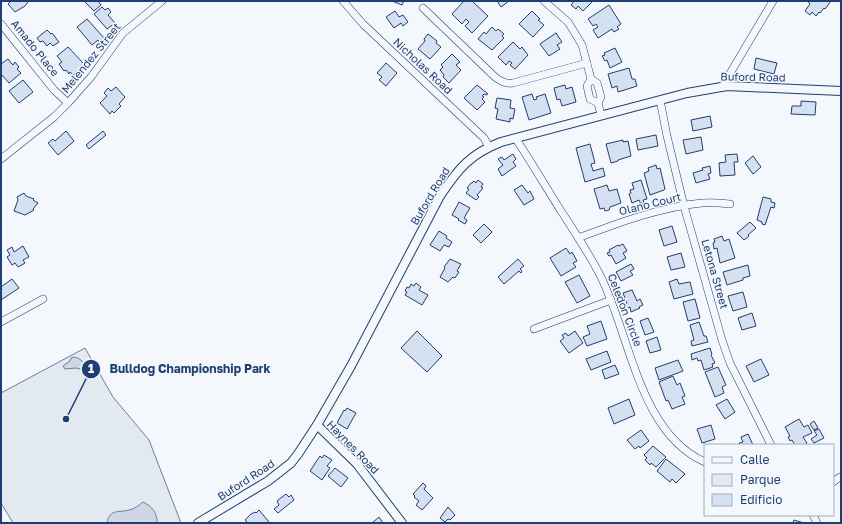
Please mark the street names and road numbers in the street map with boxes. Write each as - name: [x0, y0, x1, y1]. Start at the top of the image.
- street label: Amado Place: [9, 17, 62, 78]
- street label: Melendez Street: [58, 20, 123, 95]
- street label: Nicholas Road: [391, 35, 456, 96]
- street label: Buford Road: [720, 69, 786, 84]
- street label: Buford Road: [407, 164, 452, 227]
- street label: Olano Court: [617, 190, 682, 218]
- street label: Letona Street: [699, 238, 732, 310]
- street label: Celedon Circle: [606, 272, 645, 348]
- street label: Haynes Road: [325, 417, 382, 476]
- street label: Buford Road: [215, 456, 277, 503]

